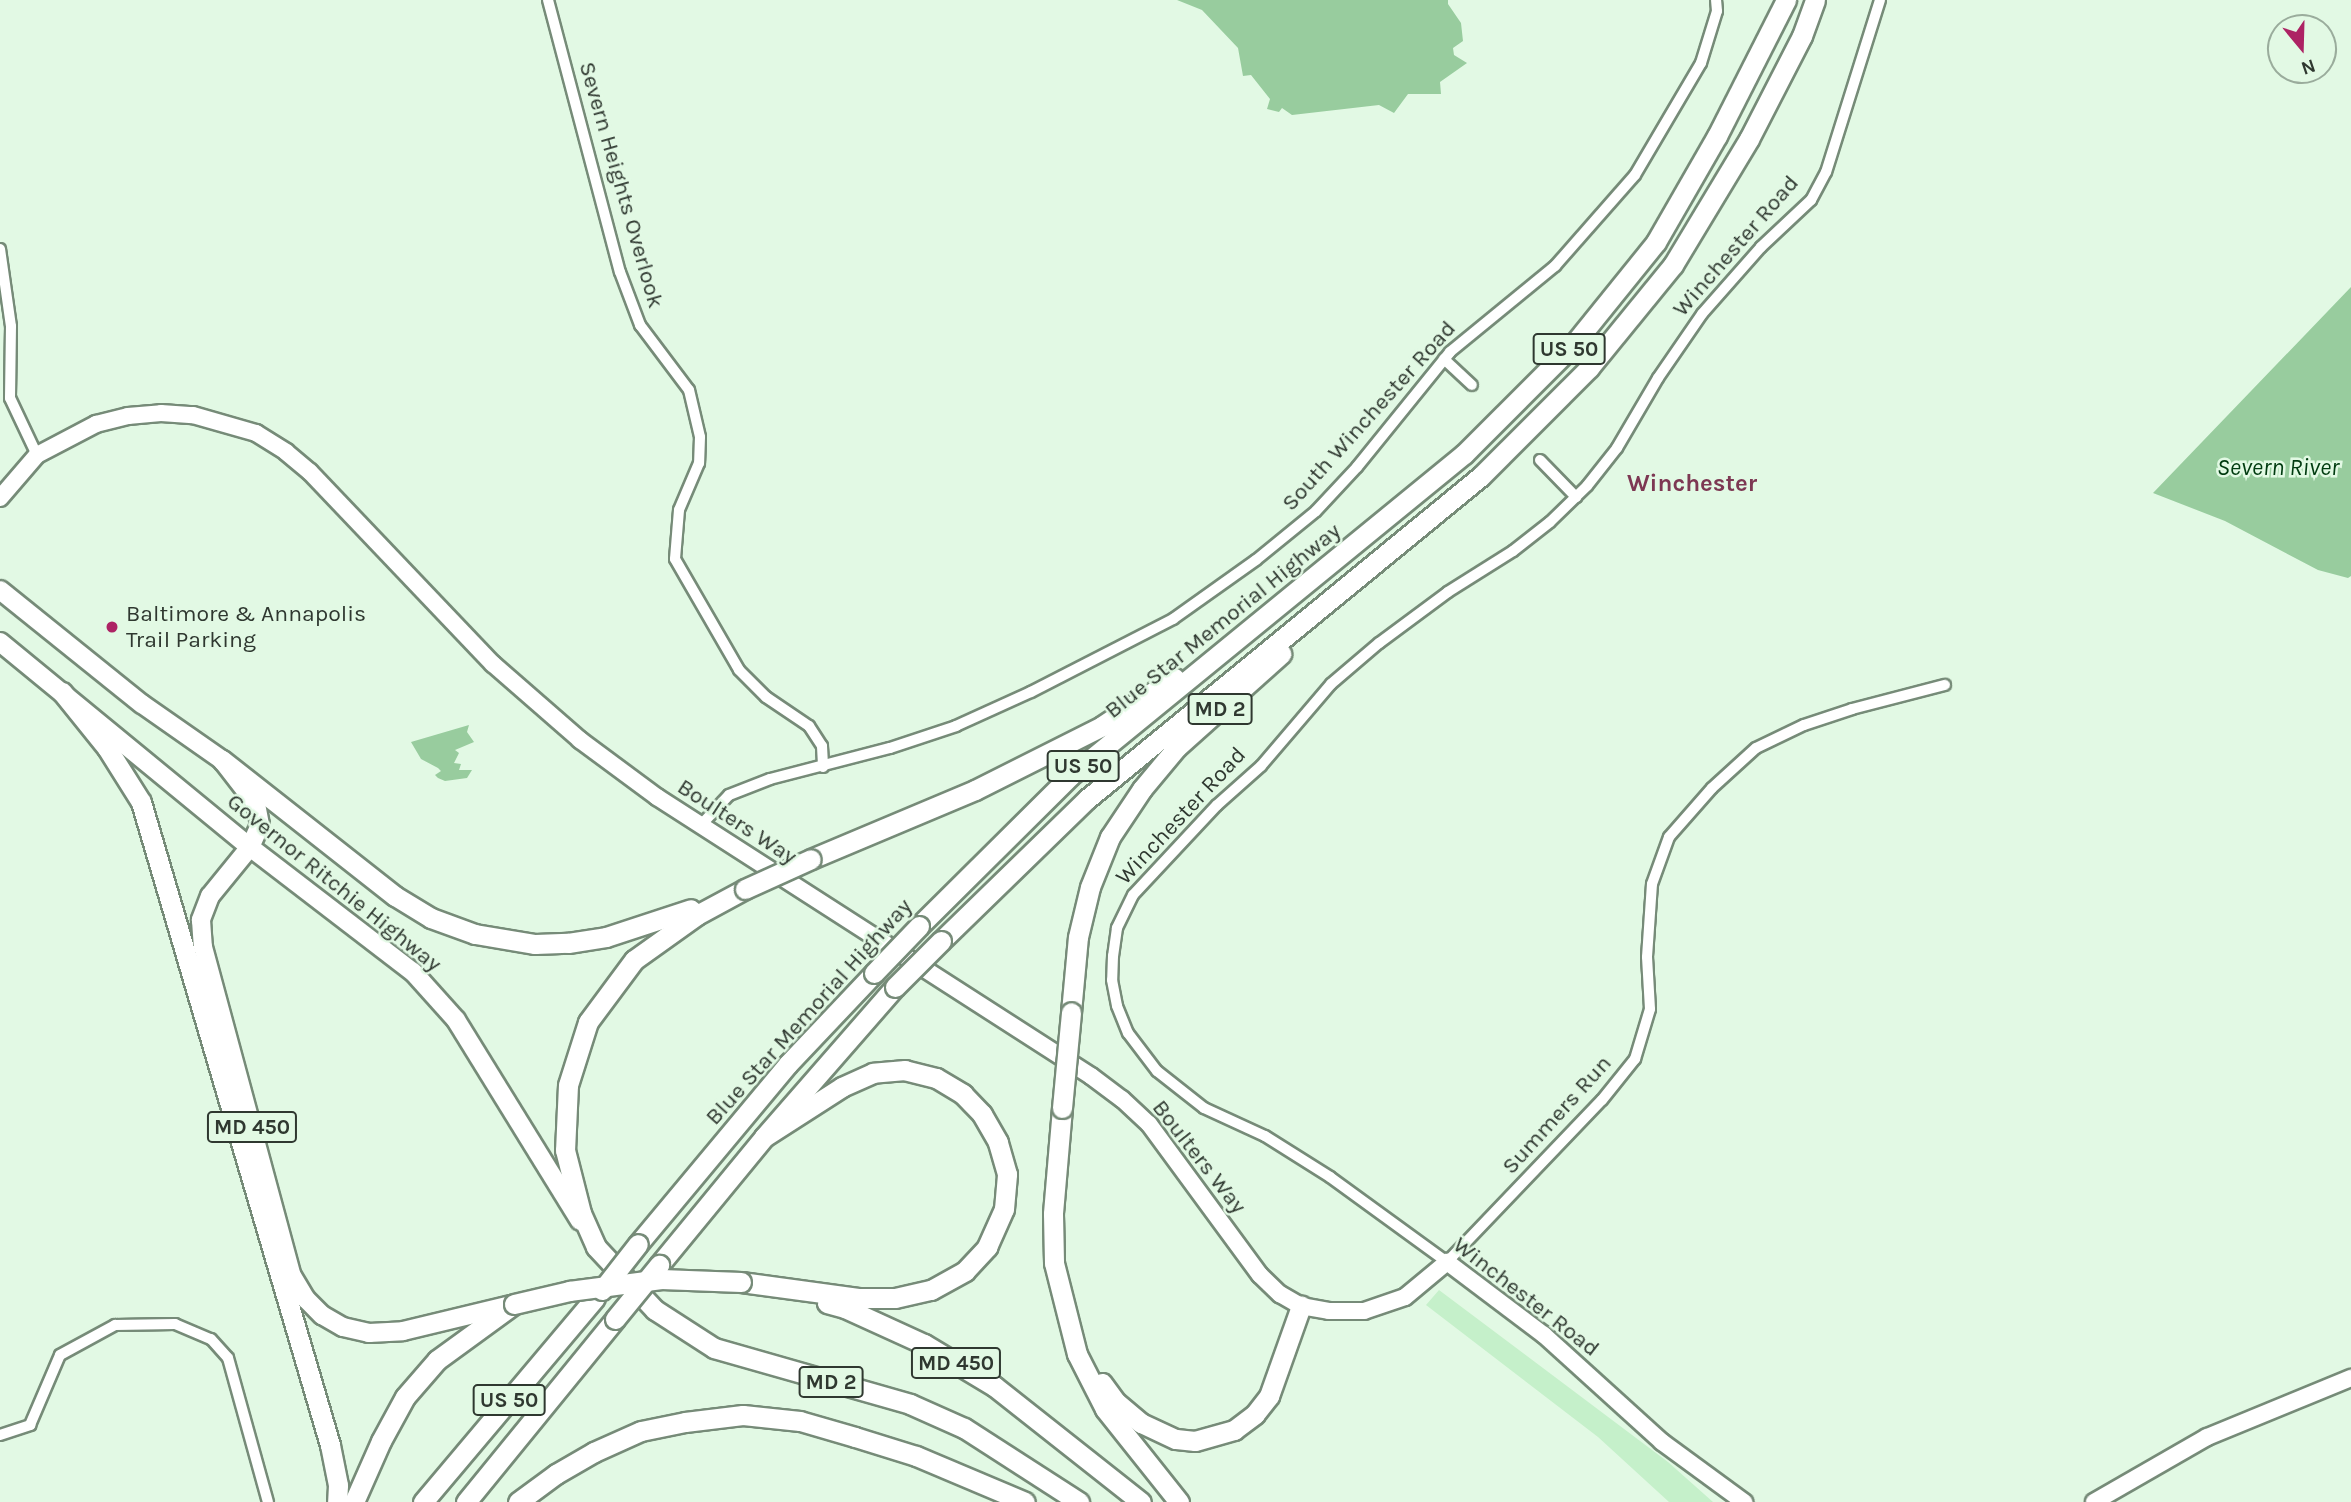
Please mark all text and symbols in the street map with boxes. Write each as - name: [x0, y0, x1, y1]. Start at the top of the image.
- north arrow: [2267, 14, 2337, 84]
- text: N: [2298, 54, 2318, 80]
- street label: Severn Heights Overlook: [573, 59, 669, 311]
- street label: Winchester Road: [1667, 170, 1805, 322]
- street label: South Winchester Road: [1276, 315, 1462, 517]
- road number: US 50: [1532, 332, 1606, 366]
- water label: Severn River: [2217, 454, 2339, 482]
- district label: Winchester: [1627, 470, 1757, 498]
- street label: Blue Star Memorial Highway: [1100, 517, 1346, 725]
- place label: Baltimore & Annapolis Trail Parking: [126, 600, 366, 654]
- marker: Baltimore & Annapolis Trail Parking: [104, 619, 120, 635]
- road number: MD 2: [1187, 692, 1253, 726]
- street label: Winchester Road: [1110, 741, 1252, 891]
- road number: US 50: [1046, 748, 1120, 784]
- street label: Boulters Way: [672, 773, 802, 871]
- street label: Governor Ritchie Highway: [221, 788, 447, 978]
- street label: Blue Star Memorial Highway: [700, 893, 918, 1131]
- street label: Summers Run: [1496, 1050, 1618, 1180]
- street label: Boulters Way: [1146, 1095, 1252, 1219]
- road number: MD 450: [206, 1110, 298, 1144]
- street label: Winchester Road: [1447, 1231, 1605, 1363]
- road number: MD 450: [911, 1346, 1002, 1380]
- road number: MD 2: [798, 1364, 864, 1400]
- road number: US 50: [472, 1382, 546, 1418]

